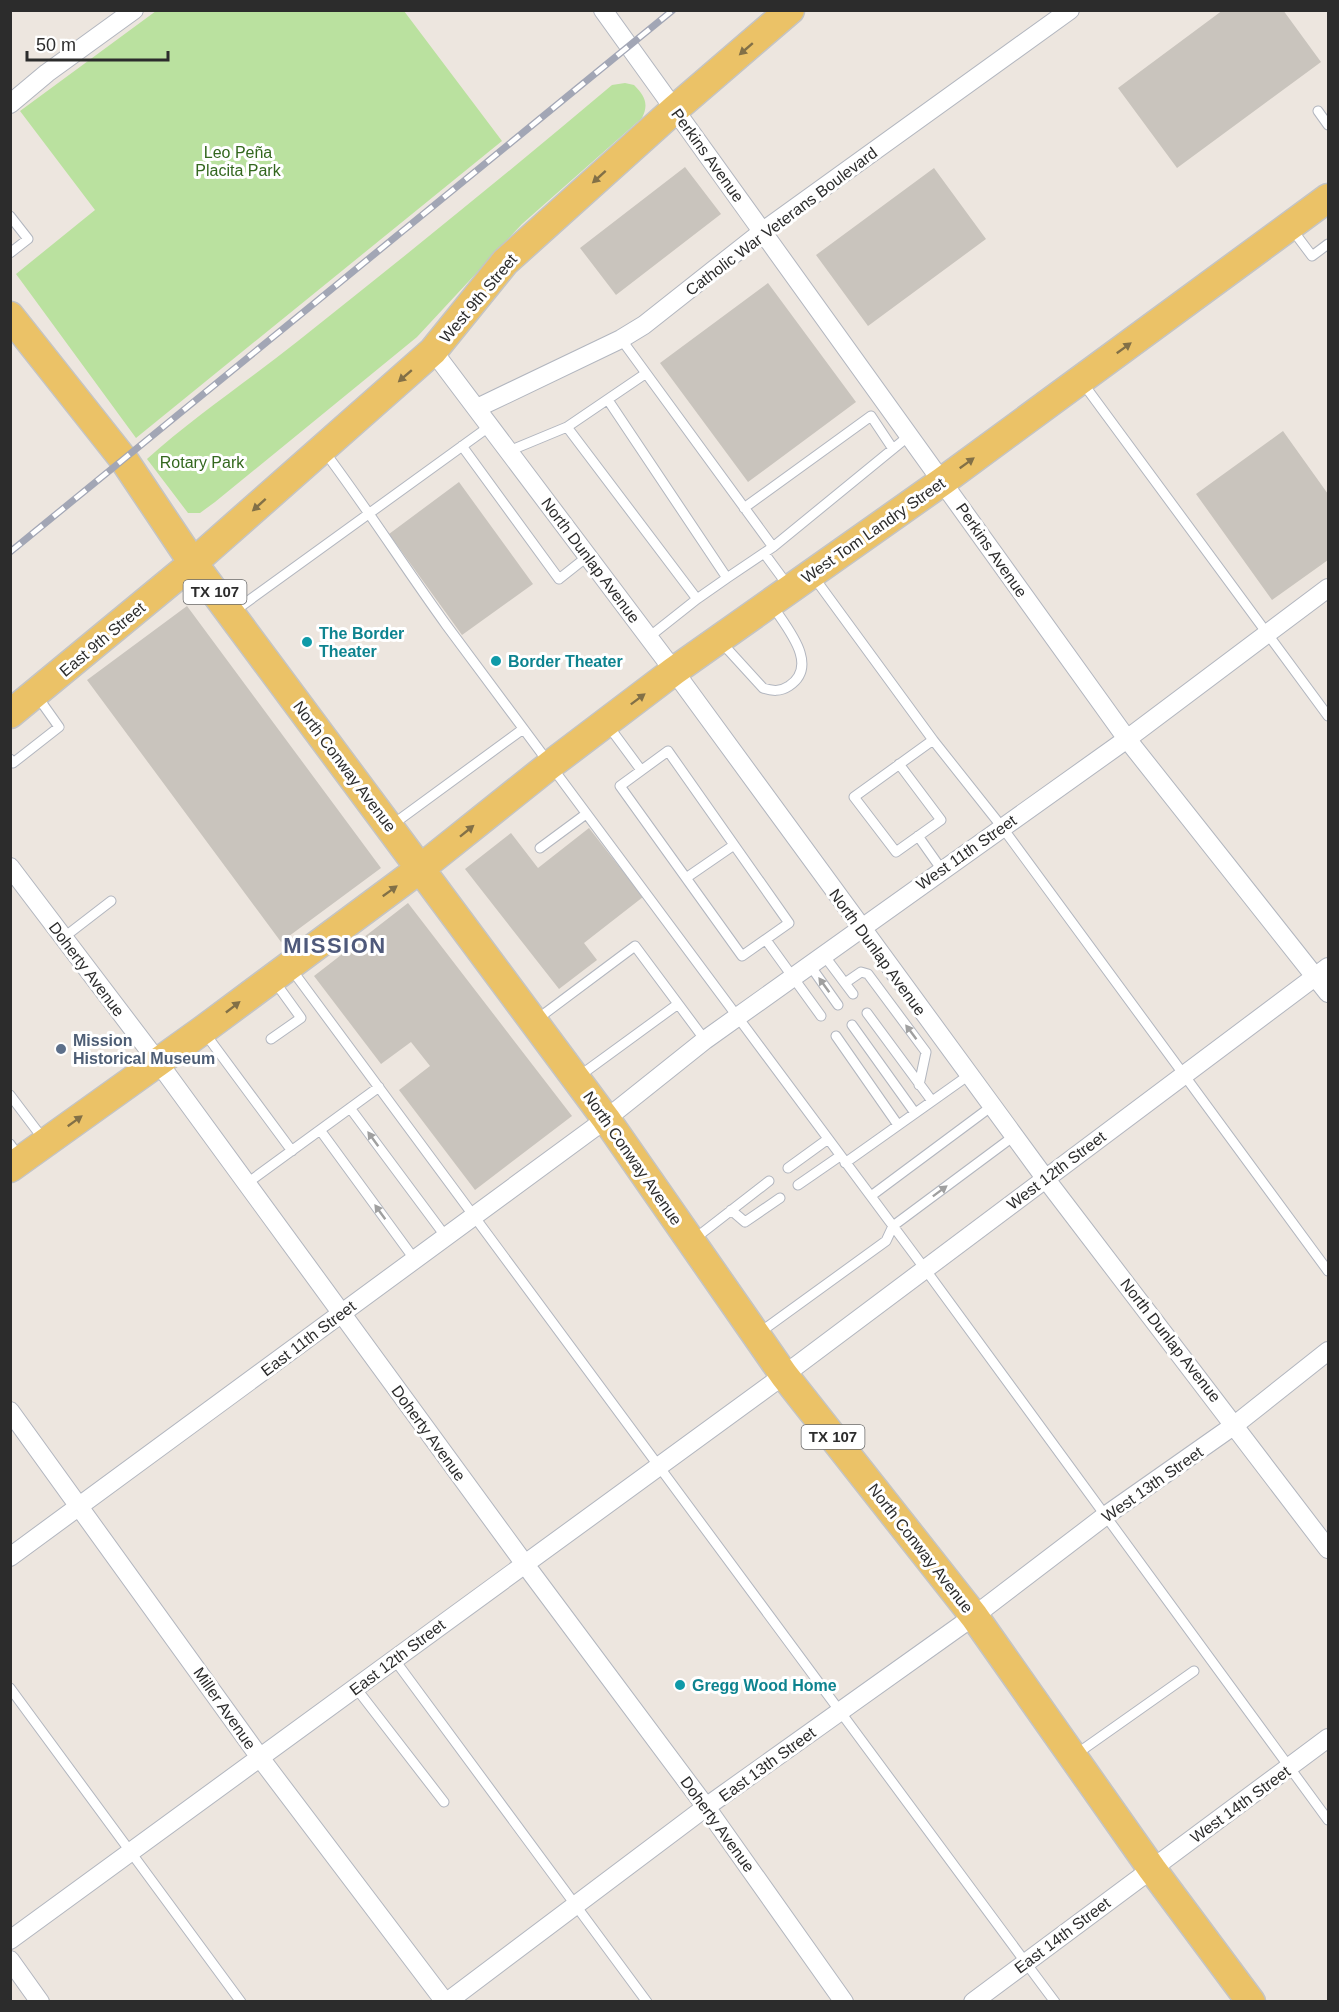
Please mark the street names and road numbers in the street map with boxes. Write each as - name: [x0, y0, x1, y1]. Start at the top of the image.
- street label: Perkins Avenue: [668, 105, 747, 205]
- street label: Catholic War Veterans Boulevard: [682, 144, 880, 299]
- street label: West 9th Street: [437, 250, 521, 346]
- street label: West Tom Landry Street: [798, 474, 949, 586]
- street label: North Dunlap Avenue: [538, 495, 643, 626]
- street label: Perkins Avenue: [953, 500, 1030, 601]
- road number: TX 107: [184, 580, 246, 604]
- street label: East 9th Street: [56, 599, 149, 680]
- street label: North Conway Avenue: [290, 698, 399, 835]
- street label: West 11th Street: [913, 811, 1020, 893]
- street label: North Dunlap Avenue: [826, 886, 929, 1019]
- street label: Doherty Avenue: [46, 919, 128, 1020]
- street label: North Conway Avenue: [580, 1088, 685, 1228]
- street label: West 12th Street: [1004, 1128, 1109, 1213]
- street label: North Dunlap Avenue: [1117, 1275, 1224, 1405]
- street label: East 11th Street: [258, 1297, 359, 1379]
- street label: Doherty Avenue: [388, 1382, 469, 1484]
- road number: TX 107: [802, 1425, 864, 1449]
- street label: West 13th Street: [1099, 1443, 1206, 1525]
- street label: North Conway Avenue: [865, 1480, 976, 1616]
- street label: East 12th Street: [346, 1616, 449, 1699]
- street label: Miller Avenue: [190, 1664, 259, 1752]
- street label: East 13th Street: [716, 1723, 819, 1805]
- street label: West 14th Street: [1187, 1762, 1294, 1846]
- street label: Doherty Avenue: [677, 1773, 758, 1875]
- street label: East 14th Street: [1011, 1894, 1114, 1977]

